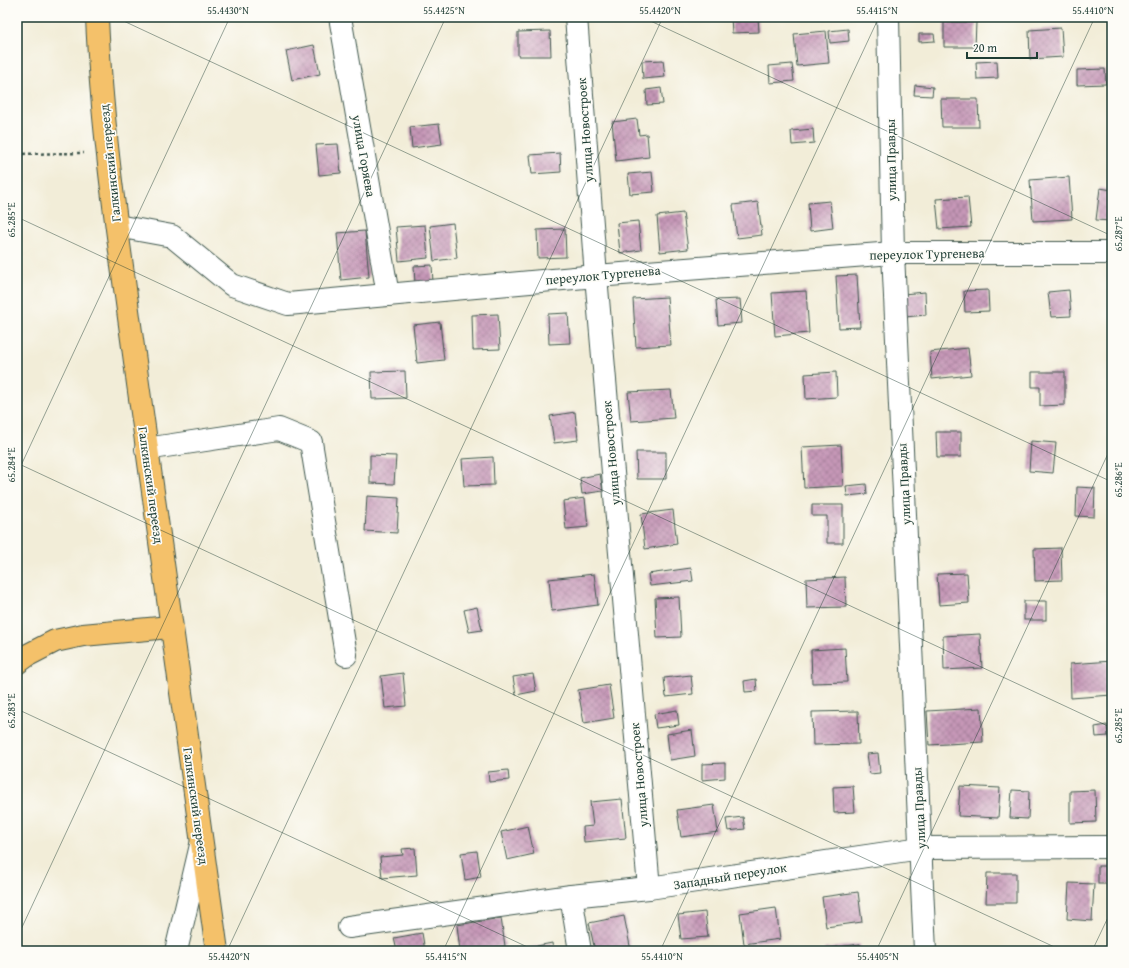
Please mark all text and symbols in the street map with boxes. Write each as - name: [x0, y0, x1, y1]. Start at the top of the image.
- text: 55.4430°N: [207, 3, 249, 18]
- text: 55.4425°N: [423, 3, 465, 18]
- text: 55.4420°N: [639, 3, 681, 18]
- text: 55.4415°N: [856, 3, 898, 18]
- text: 55.4410°N: [1072, 3, 1114, 18]
- scale bar: [967, 34, 1037, 60]
- text: 20 m: [973, 39, 997, 56]
- street label: улица Новостроек: [572, 77, 598, 184]
- street label: Галкинский переезд: [94, 103, 126, 223]
- street label: улица Горяева: [347, 112, 381, 199]
- street label: улица Правды: [881, 119, 901, 202]
- text: 65.285°E: [4, 202, 19, 238]
- text: 65.287°E: [1111, 216, 1126, 252]
- street label: переулок Тургенева: [869, 243, 986, 265]
- street label: переулок Тургенева: [545, 260, 662, 289]
- street label: улица Новостроек: [597, 400, 625, 507]
- street label: Галкинский переезд: [133, 425, 169, 545]
- street label: улица Правды: [892, 443, 916, 526]
- text: 65.284°E: [4, 447, 19, 483]
- text: 65.286°E: [1111, 462, 1126, 498]
- text: 65.283°E: [4, 693, 19, 729]
- text: 65.285°E: [1111, 708, 1126, 744]
- street label: улица Новостроек: [625, 722, 653, 829]
- street label: Галкинский переезд: [178, 746, 214, 866]
- street label: улица Правды: [907, 767, 931, 850]
- street label: Западный переулок: [672, 858, 788, 894]
- text: 55.4420°N: [208, 949, 250, 964]
- text: 55.4415°N: [425, 949, 467, 964]
- text: 55.4410°N: [641, 949, 683, 964]
- text: 55.4405°N: [857, 949, 899, 964]

